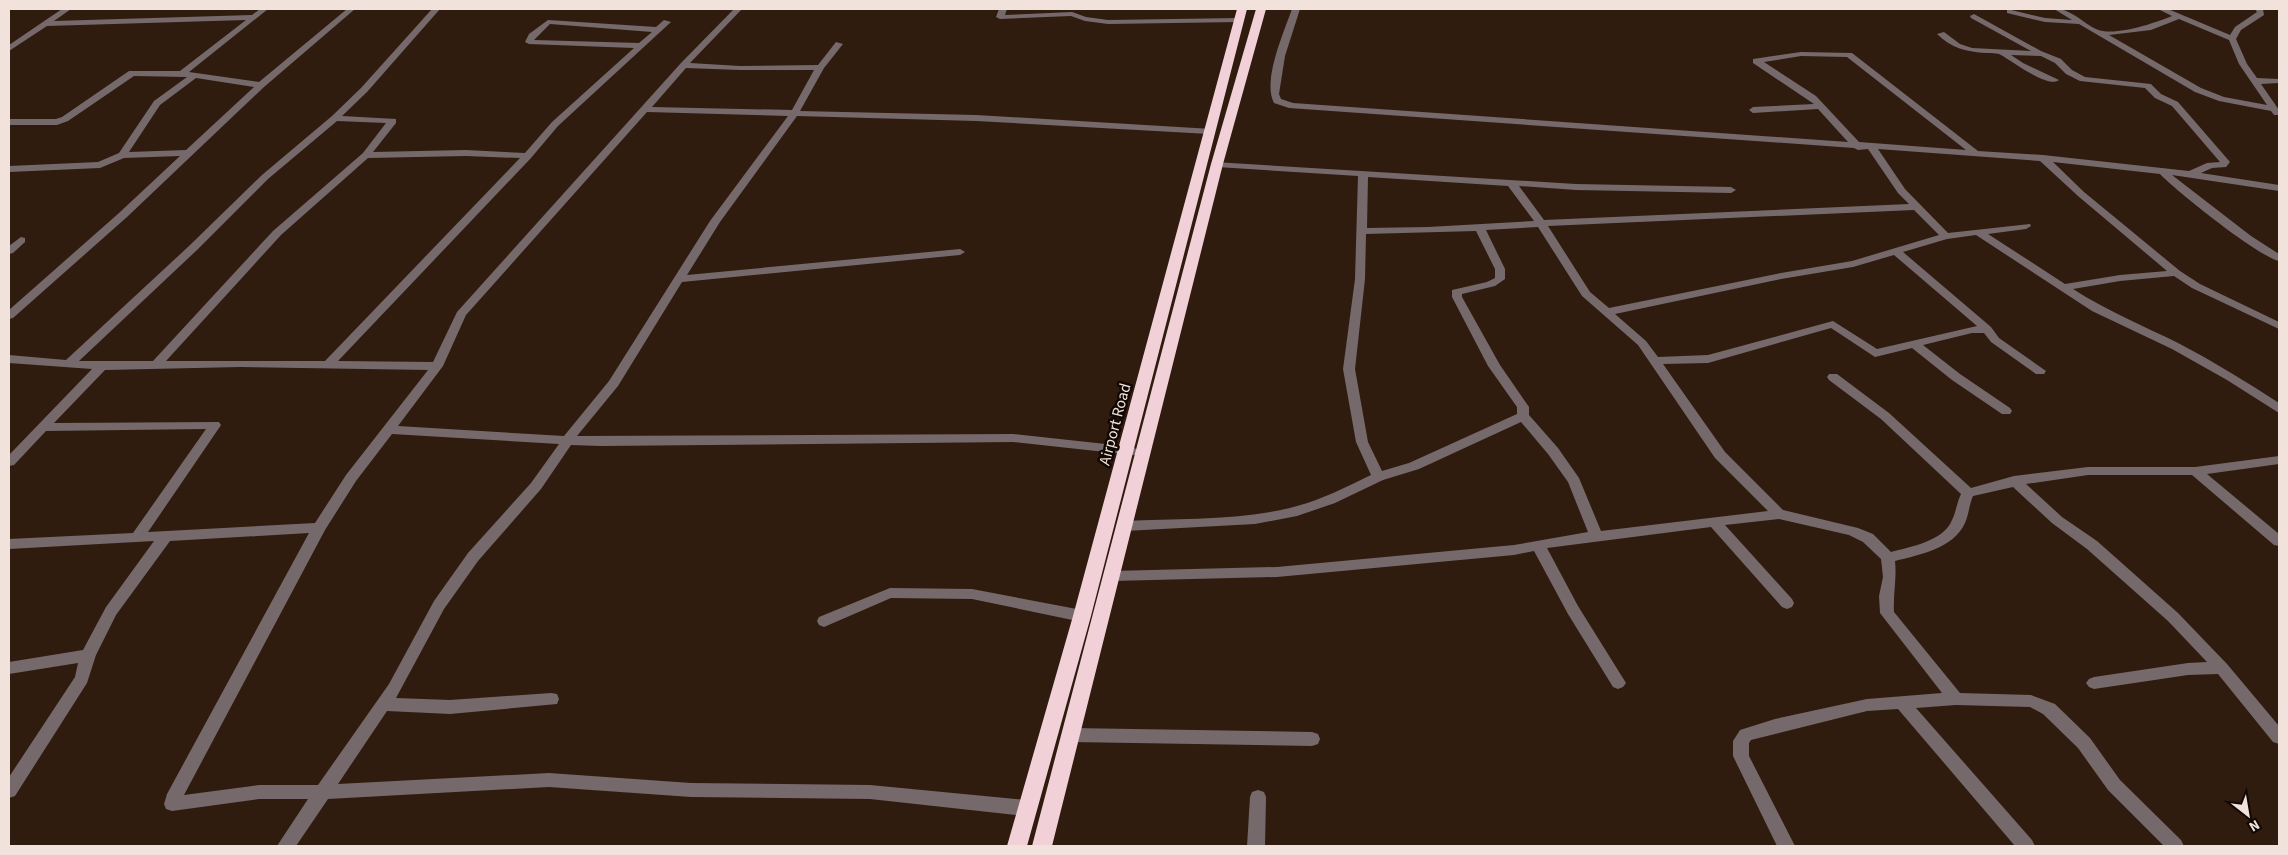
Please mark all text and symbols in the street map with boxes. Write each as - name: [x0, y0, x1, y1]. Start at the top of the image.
- street label: Airport Road: [1093, 381, 1136, 468]
- north arrow: [2223, 790, 2273, 840]
- text: N: [2245, 814, 2263, 836]

